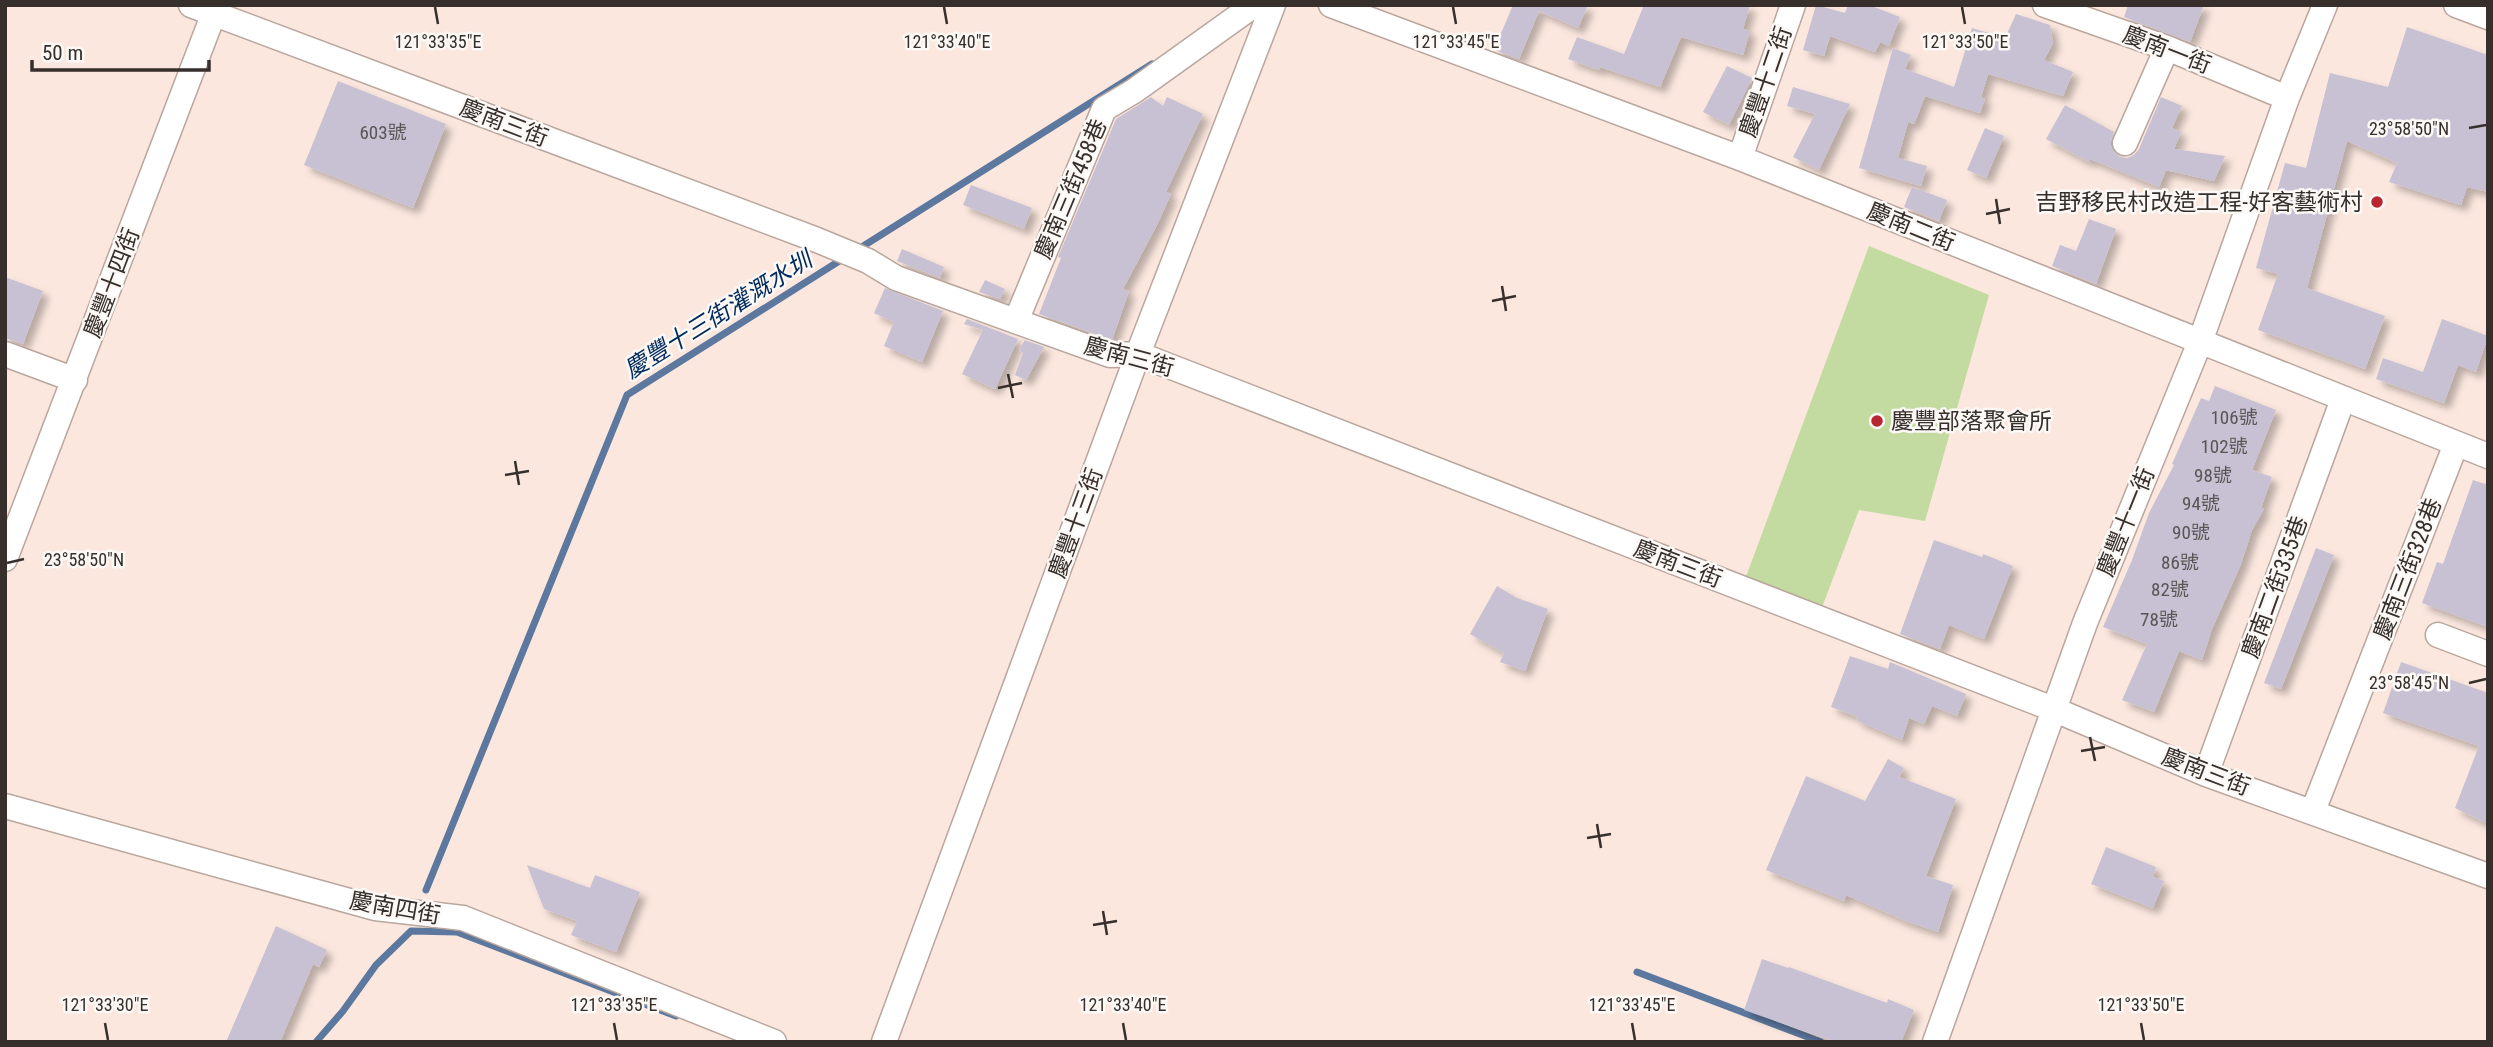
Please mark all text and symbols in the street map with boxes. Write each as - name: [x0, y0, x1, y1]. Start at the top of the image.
- street label: 慶南一街: [2119, 21, 2215, 79]
- street label: 慶豐十二街: [1735, 23, 1797, 141]
- scale bar: [32, 28, 208, 72]
- text: 121°33'35"E: [395, 31, 481, 52]
- text: 121°33'40"E: [904, 31, 990, 52]
- text: 121°33'45"E: [1413, 31, 1499, 52]
- text: 121°33'50"E: [1922, 31, 2008, 52]
- text: 50 m: [42, 41, 83, 65]
- street label: 慶南三街: [456, 94, 552, 152]
- street label: 慶南三街458巷: [1029, 115, 1113, 263]
- text: 23°58'50"N: [2369, 118, 2449, 139]
- house number: 603號: [359, 121, 407, 144]
- place label: 吉野移民村改造工程-好客藝術村: [2035, 189, 2363, 216]
- marker: 吉野移民村改造工程-好客藝術村: [2369, 194, 2385, 210]
- street label: 慶南二街: [1863, 197, 1959, 257]
- street label: 慶豐十四街: [79, 224, 145, 342]
- water label: 慶豐十三街灌溉水圳: [619, 244, 820, 384]
- street label: 慶南三街: [1081, 332, 1177, 382]
- house number: 106號: [2210, 406, 2258, 429]
- place label: 慶豐部落聚會所: [1891, 408, 2052, 435]
- marker: 慶豐部落聚會所: [1869, 413, 1885, 429]
- house number: 102號: [2200, 435, 2248, 458]
- street label: 慶豐十三街: [1044, 464, 1108, 582]
- street label: 慶豐十一街: [2092, 464, 2160, 580]
- house number: 98號: [2194, 464, 2232, 487]
- house number: 94號: [2182, 492, 2220, 515]
- street label: 慶南三街328巷: [2369, 495, 2447, 643]
- street label: 慶南二街335巷: [2237, 512, 2313, 662]
- house number: 90號: [2172, 521, 2210, 544]
- street label: 慶南三街: [1630, 535, 1726, 593]
- text: 23°58'50"N: [44, 549, 124, 570]
- house number: 86號: [2161, 551, 2199, 574]
- house number: 82號: [2151, 578, 2189, 601]
- house number: 78號: [2140, 608, 2178, 631]
- text: 23°58'45"N: [2369, 672, 2449, 693]
- street label: 慶南三街: [2158, 743, 2254, 801]
- street label: 慶南四街: [347, 887, 443, 929]
- text: 121°33'30"E: [62, 994, 148, 1015]
- text: 121°33'35"E: [571, 994, 657, 1015]
- text: 121°33'40"E: [1080, 994, 1166, 1015]
- text: 121°33'45"E: [1589, 994, 1675, 1015]
- text: 121°33'50"E: [2098, 994, 2184, 1015]

